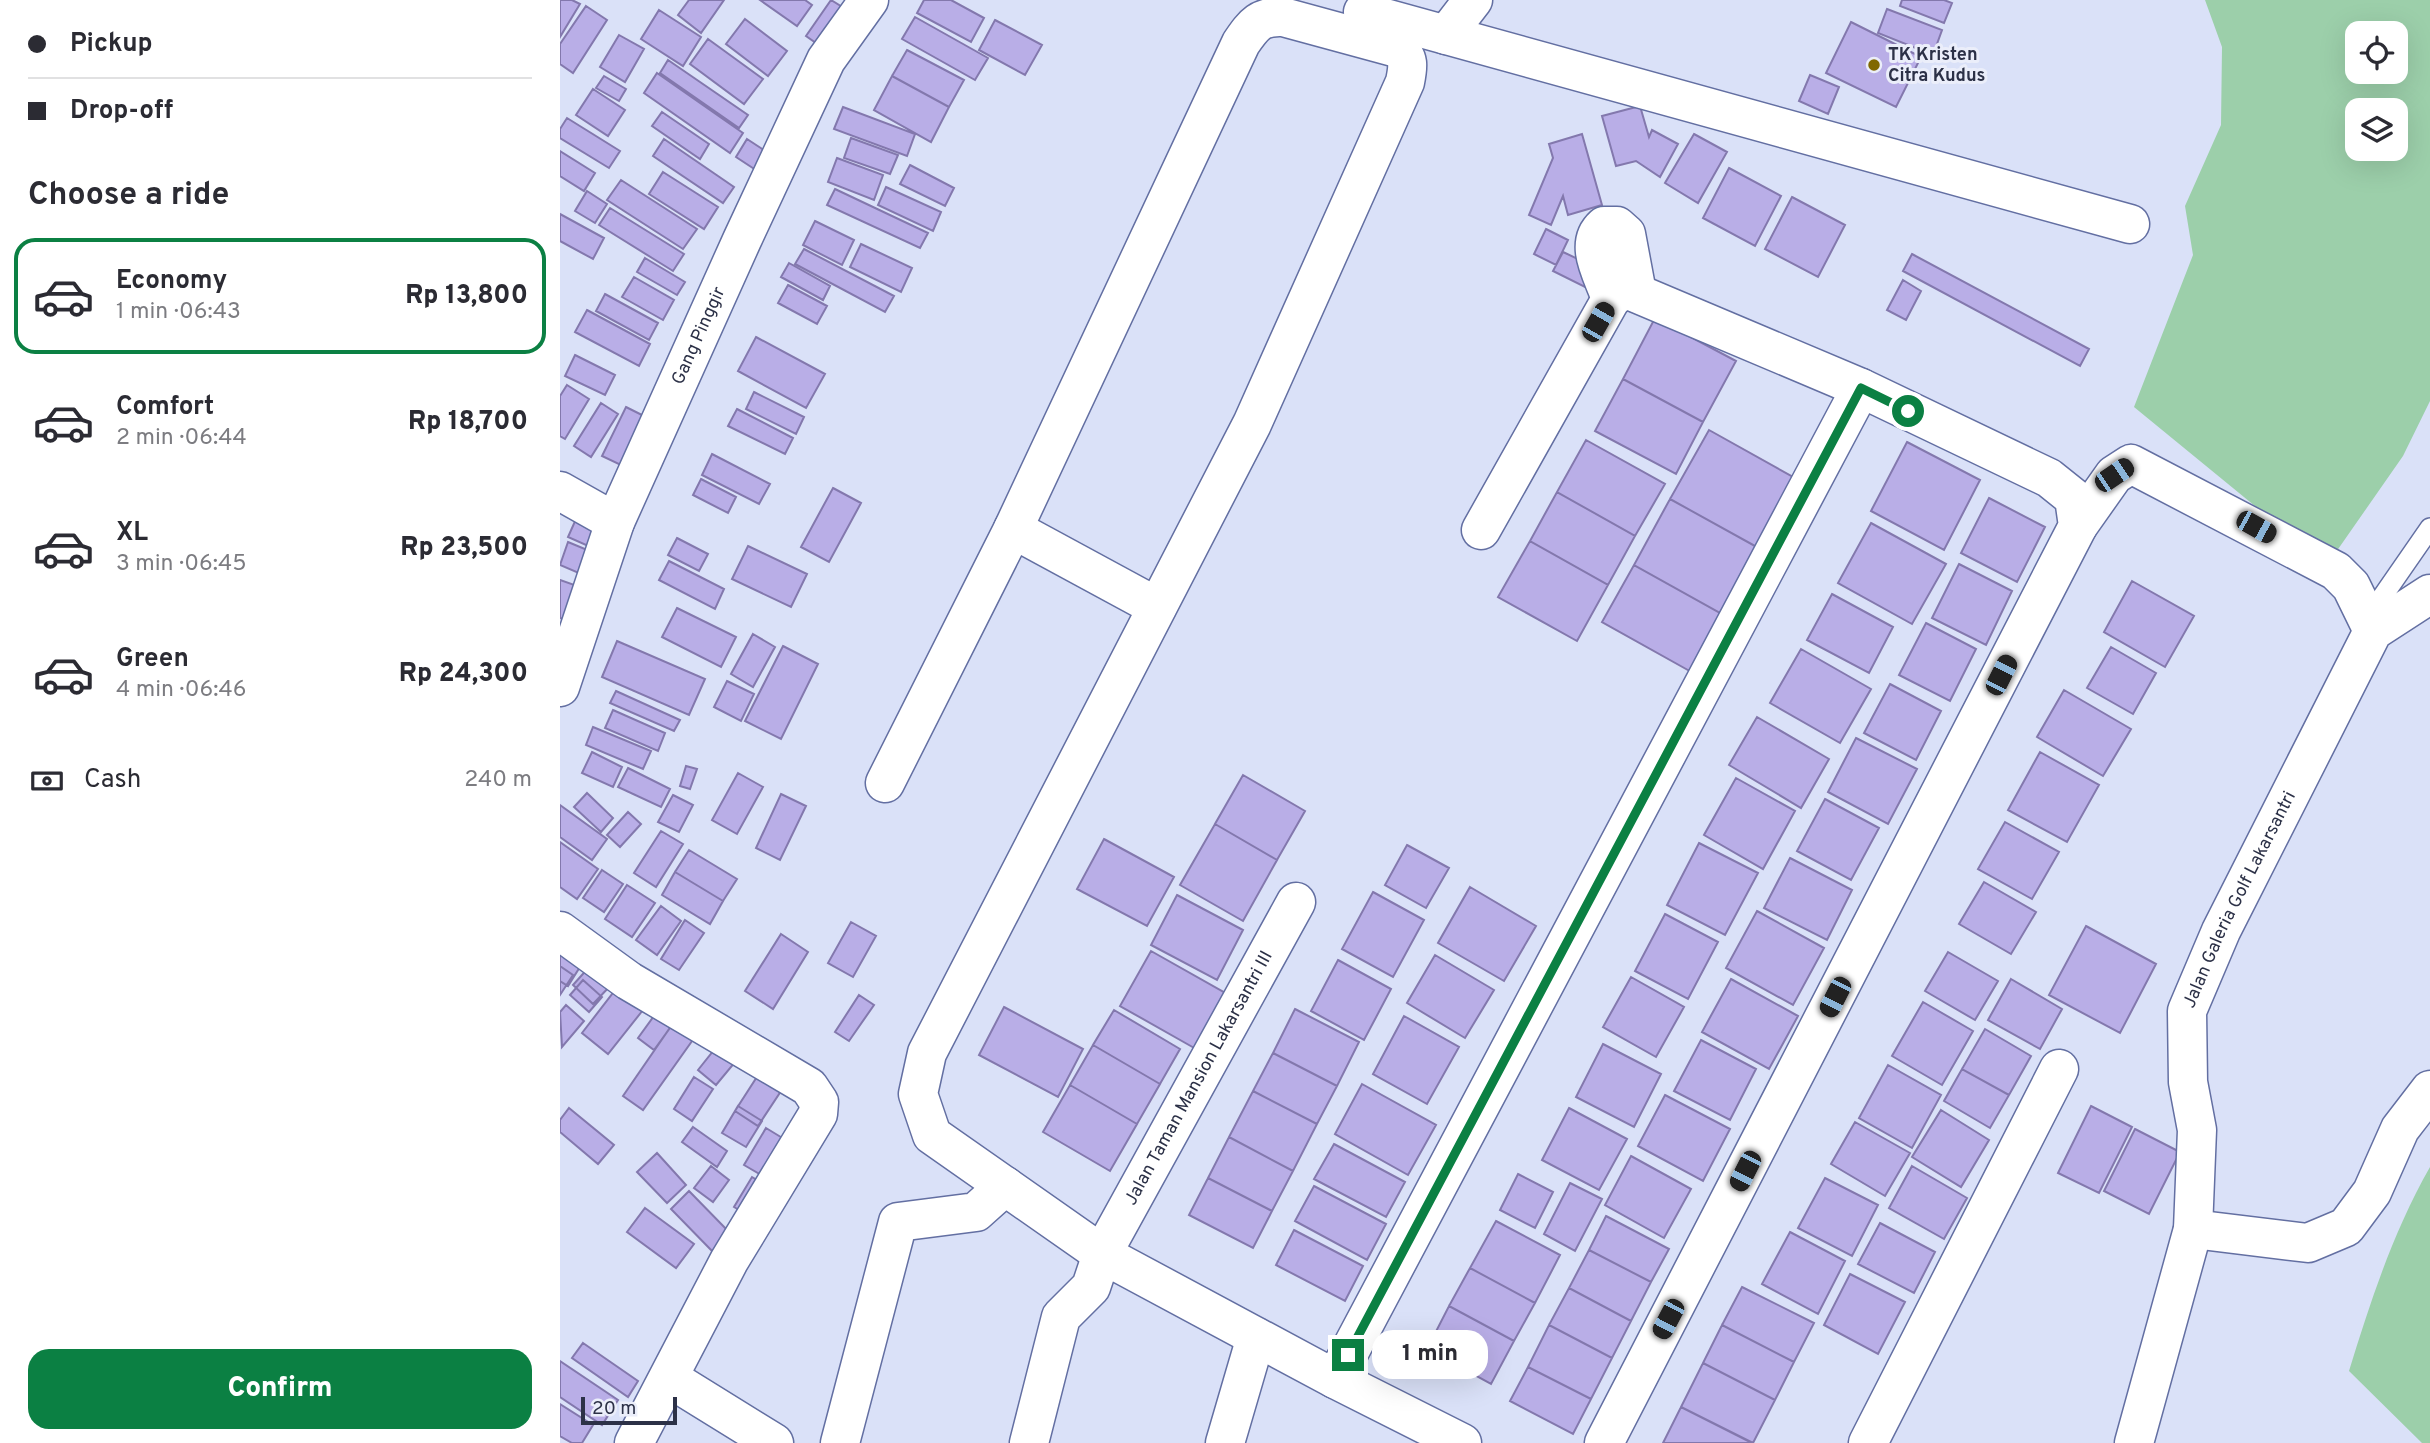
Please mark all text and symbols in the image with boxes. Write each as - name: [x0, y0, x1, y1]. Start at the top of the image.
- map controls: [2345, 21, 2408, 161]
- button: locate: [2345, 21, 2408, 84]
- text: Pickup: [70, 28, 153, 61]
- place label: TK Kristen Citra Kudus: [1888, 44, 1985, 88]
- marker: TK Kristen Citra Kudus: [1866, 57, 1882, 73]
- text: Drop-off: [70, 95, 173, 128]
- button: layers: [2345, 98, 2408, 161]
- text: Choose a ride: [28, 176, 229, 216]
- icon: car: [32, 265, 95, 328]
- text: Economy: [116, 265, 227, 298]
- text: Rp 13,800: [405, 280, 528, 313]
- street label: Gang Pinggir: [667, 283, 731, 389]
- text: 1 min · 06:43: [116, 298, 241, 327]
- car: [1579, 299, 1618, 345]
- icon: car: [32, 391, 95, 454]
- text: Comfort: [116, 391, 214, 424]
- route start: [1892, 395, 1924, 427]
- text: Rp 18,700: [408, 406, 528, 439]
- text: 2 min · 06:44: [116, 424, 247, 453]
- car: [2091, 455, 2138, 495]
- car: [2233, 508, 2280, 546]
- icon: car: [32, 517, 95, 580]
- text: XL: [116, 517, 148, 550]
- text: Rp 23,500: [400, 532, 528, 565]
- text: 3 min · 06:45: [116, 550, 247, 579]
- icon: car: [32, 643, 95, 706]
- text: Green: [116, 643, 189, 676]
- car: [1983, 652, 2020, 698]
- text: Rp 24,300: [399, 658, 528, 691]
- text: 4 min · 06:46: [116, 676, 246, 705]
- icon: cash: [28, 762, 66, 800]
- text: Cash: [84, 764, 141, 797]
- text: 240 m: [464, 766, 532, 795]
- street label: Jalan Galeria Golf Lakarsantri: [2178, 788, 2301, 1012]
- street label: Jalan Taman Mansion Lakarsantri III: [1120, 947, 1278, 1209]
- car: [1817, 974, 1854, 1020]
- car: [1727, 1148, 1764, 1194]
- car: [1649, 1296, 1688, 1342]
- callout: 1 min: [1372, 1330, 1488, 1380]
- route end: [1332, 1339, 1364, 1371]
- text: 1 min: [1402, 1340, 1458, 1369]
- button: Confirm: [28, 1349, 532, 1429]
- scale bar: [581, 1394, 677, 1426]
- text: 20 m: [592, 1397, 636, 1421]

